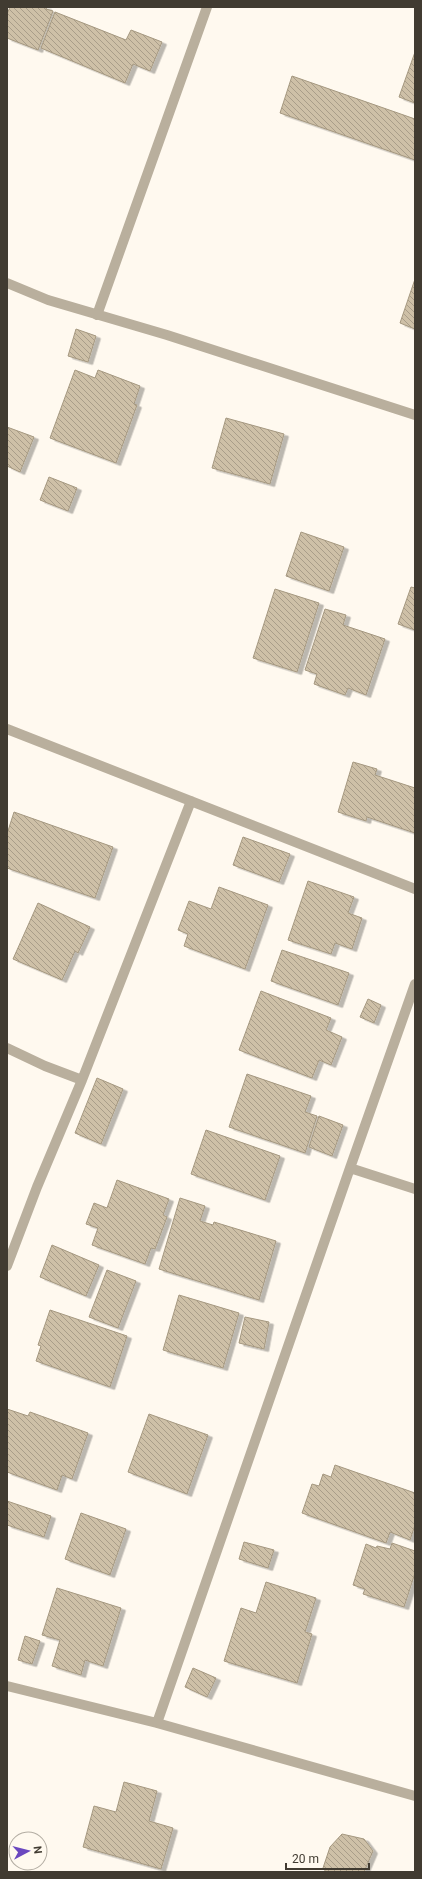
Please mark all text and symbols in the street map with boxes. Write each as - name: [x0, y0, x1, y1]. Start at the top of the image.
- north arrow: [8, 1831, 48, 1871]
- text: N: [31, 1845, 44, 1855]
- scale bar: [286, 1845, 369, 1871]
- text: 20 m: [292, 1852, 319, 1866]

